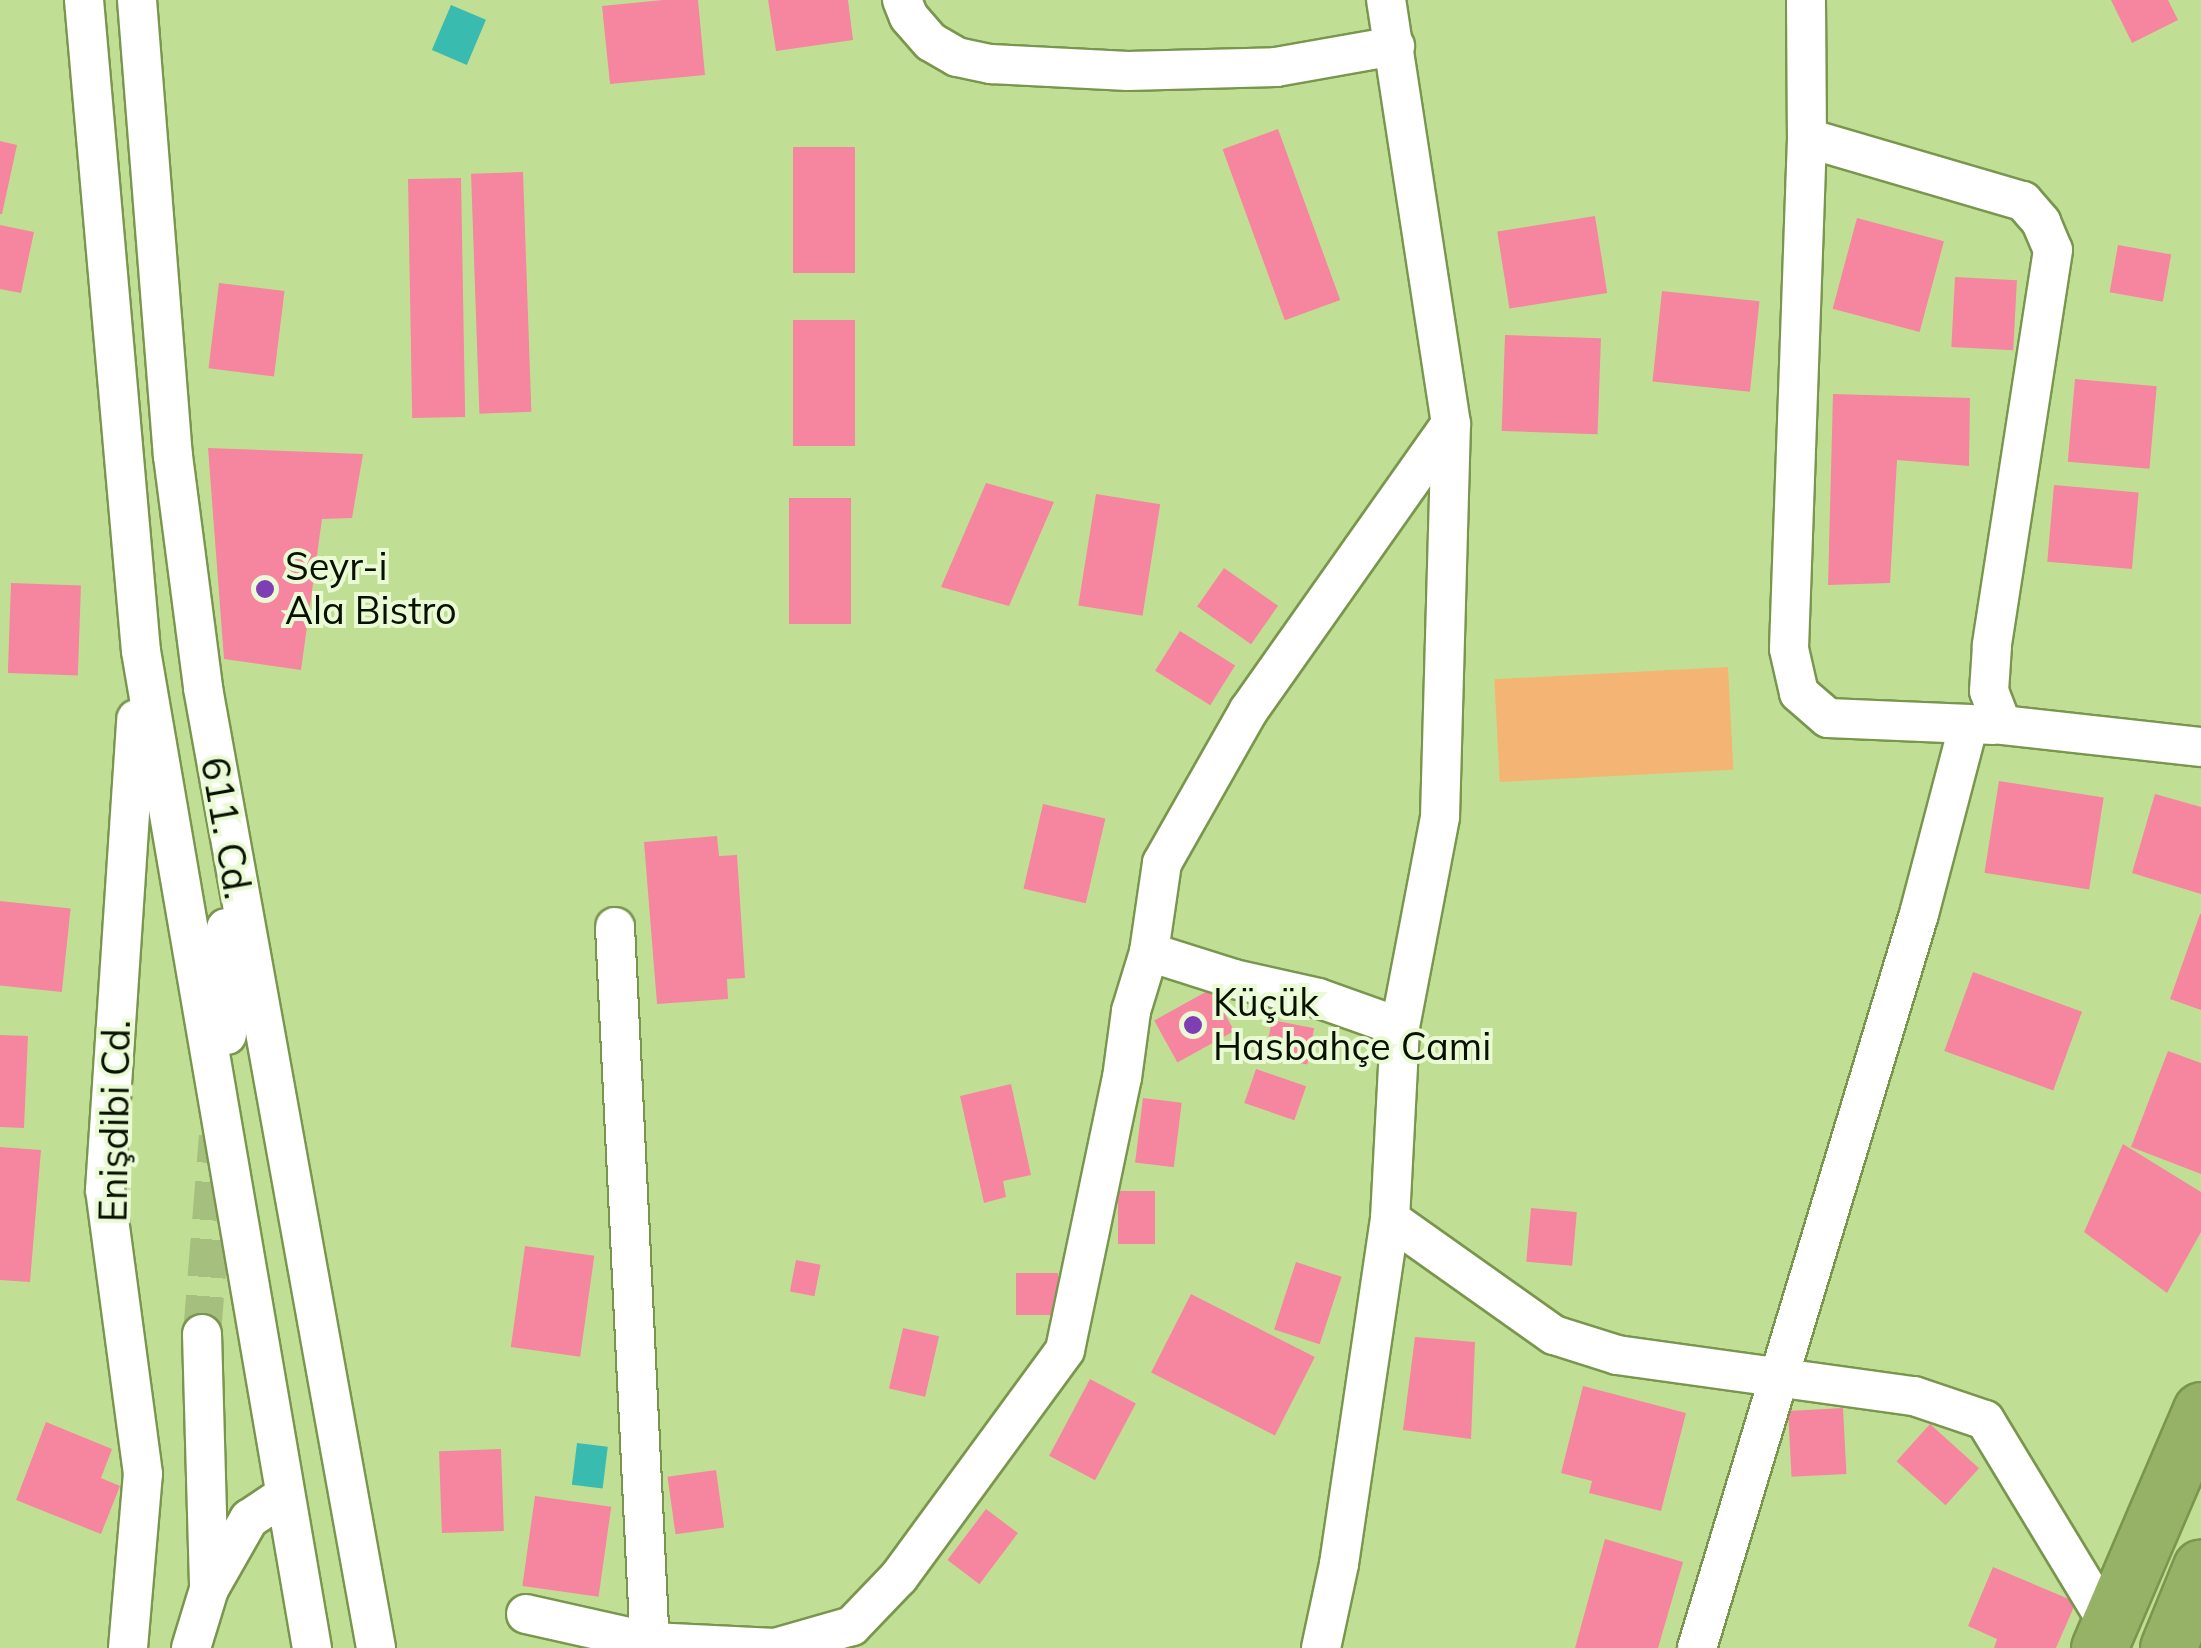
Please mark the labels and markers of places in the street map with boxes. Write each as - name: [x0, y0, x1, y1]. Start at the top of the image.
- place label: Seyr-i Ala Bistro: [285, 544, 457, 634]
- marker: Seyr-i Ala Bistro: [254, 578, 276, 600]
- place label: Küçük Hasbahçe Cami: [1213, 980, 1491, 1070]
- marker: Küçük Hasbahçe Cami: [1182, 1014, 1204, 1036]

